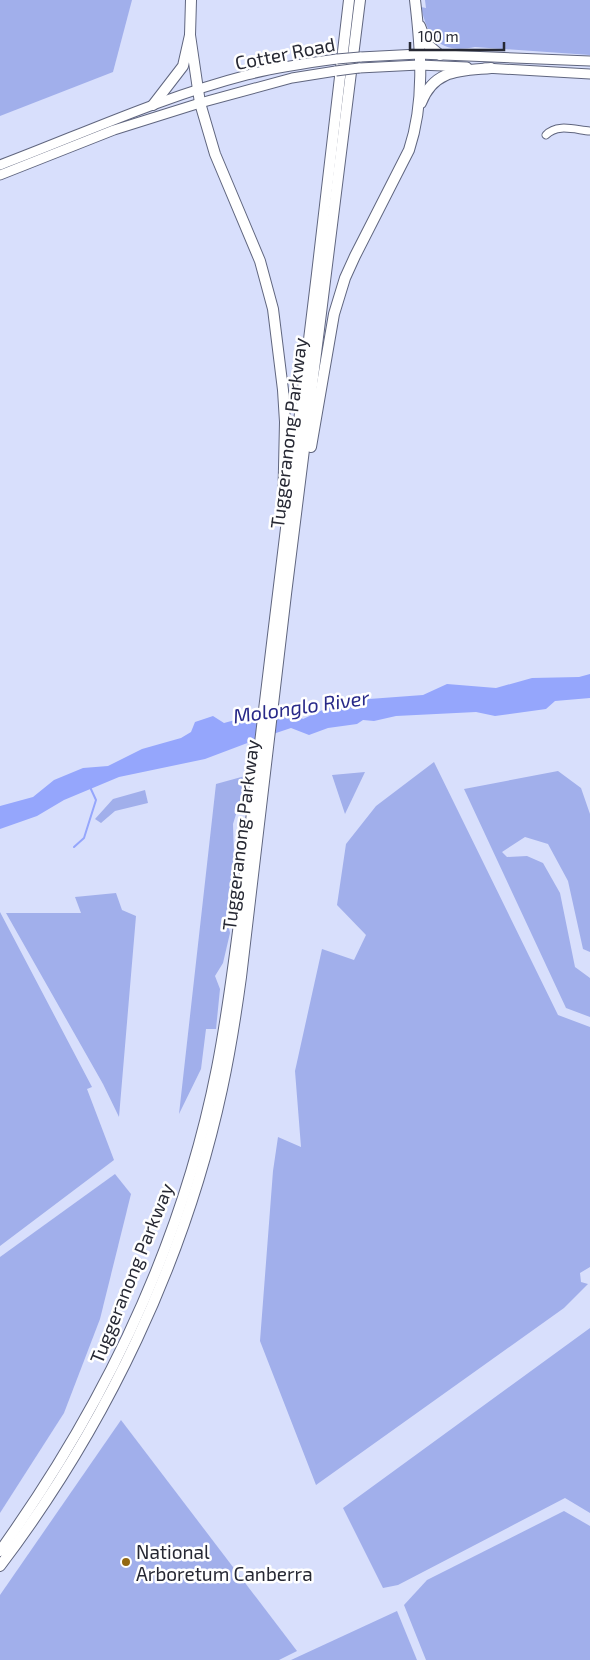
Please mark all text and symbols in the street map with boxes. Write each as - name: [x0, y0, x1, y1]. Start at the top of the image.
- scale bar: [410, 20, 504, 52]
- text: 100 m: [418, 27, 459, 45]
- street label: Cotter Road: [233, 32, 337, 74]
- street label: Tuggeranong Parkway: [265, 336, 311, 530]
- water label: Molonglo River: [231, 684, 372, 727]
- street label: Tuggeranong Parkway: [217, 738, 263, 932]
- street label: Tuggeranong Parkway: [84, 1180, 178, 1366]
- place label: National Arboretum Canberra: [136, 1540, 313, 1585]
- marker: National Arboretum Canberra: [120, 1556, 132, 1568]

